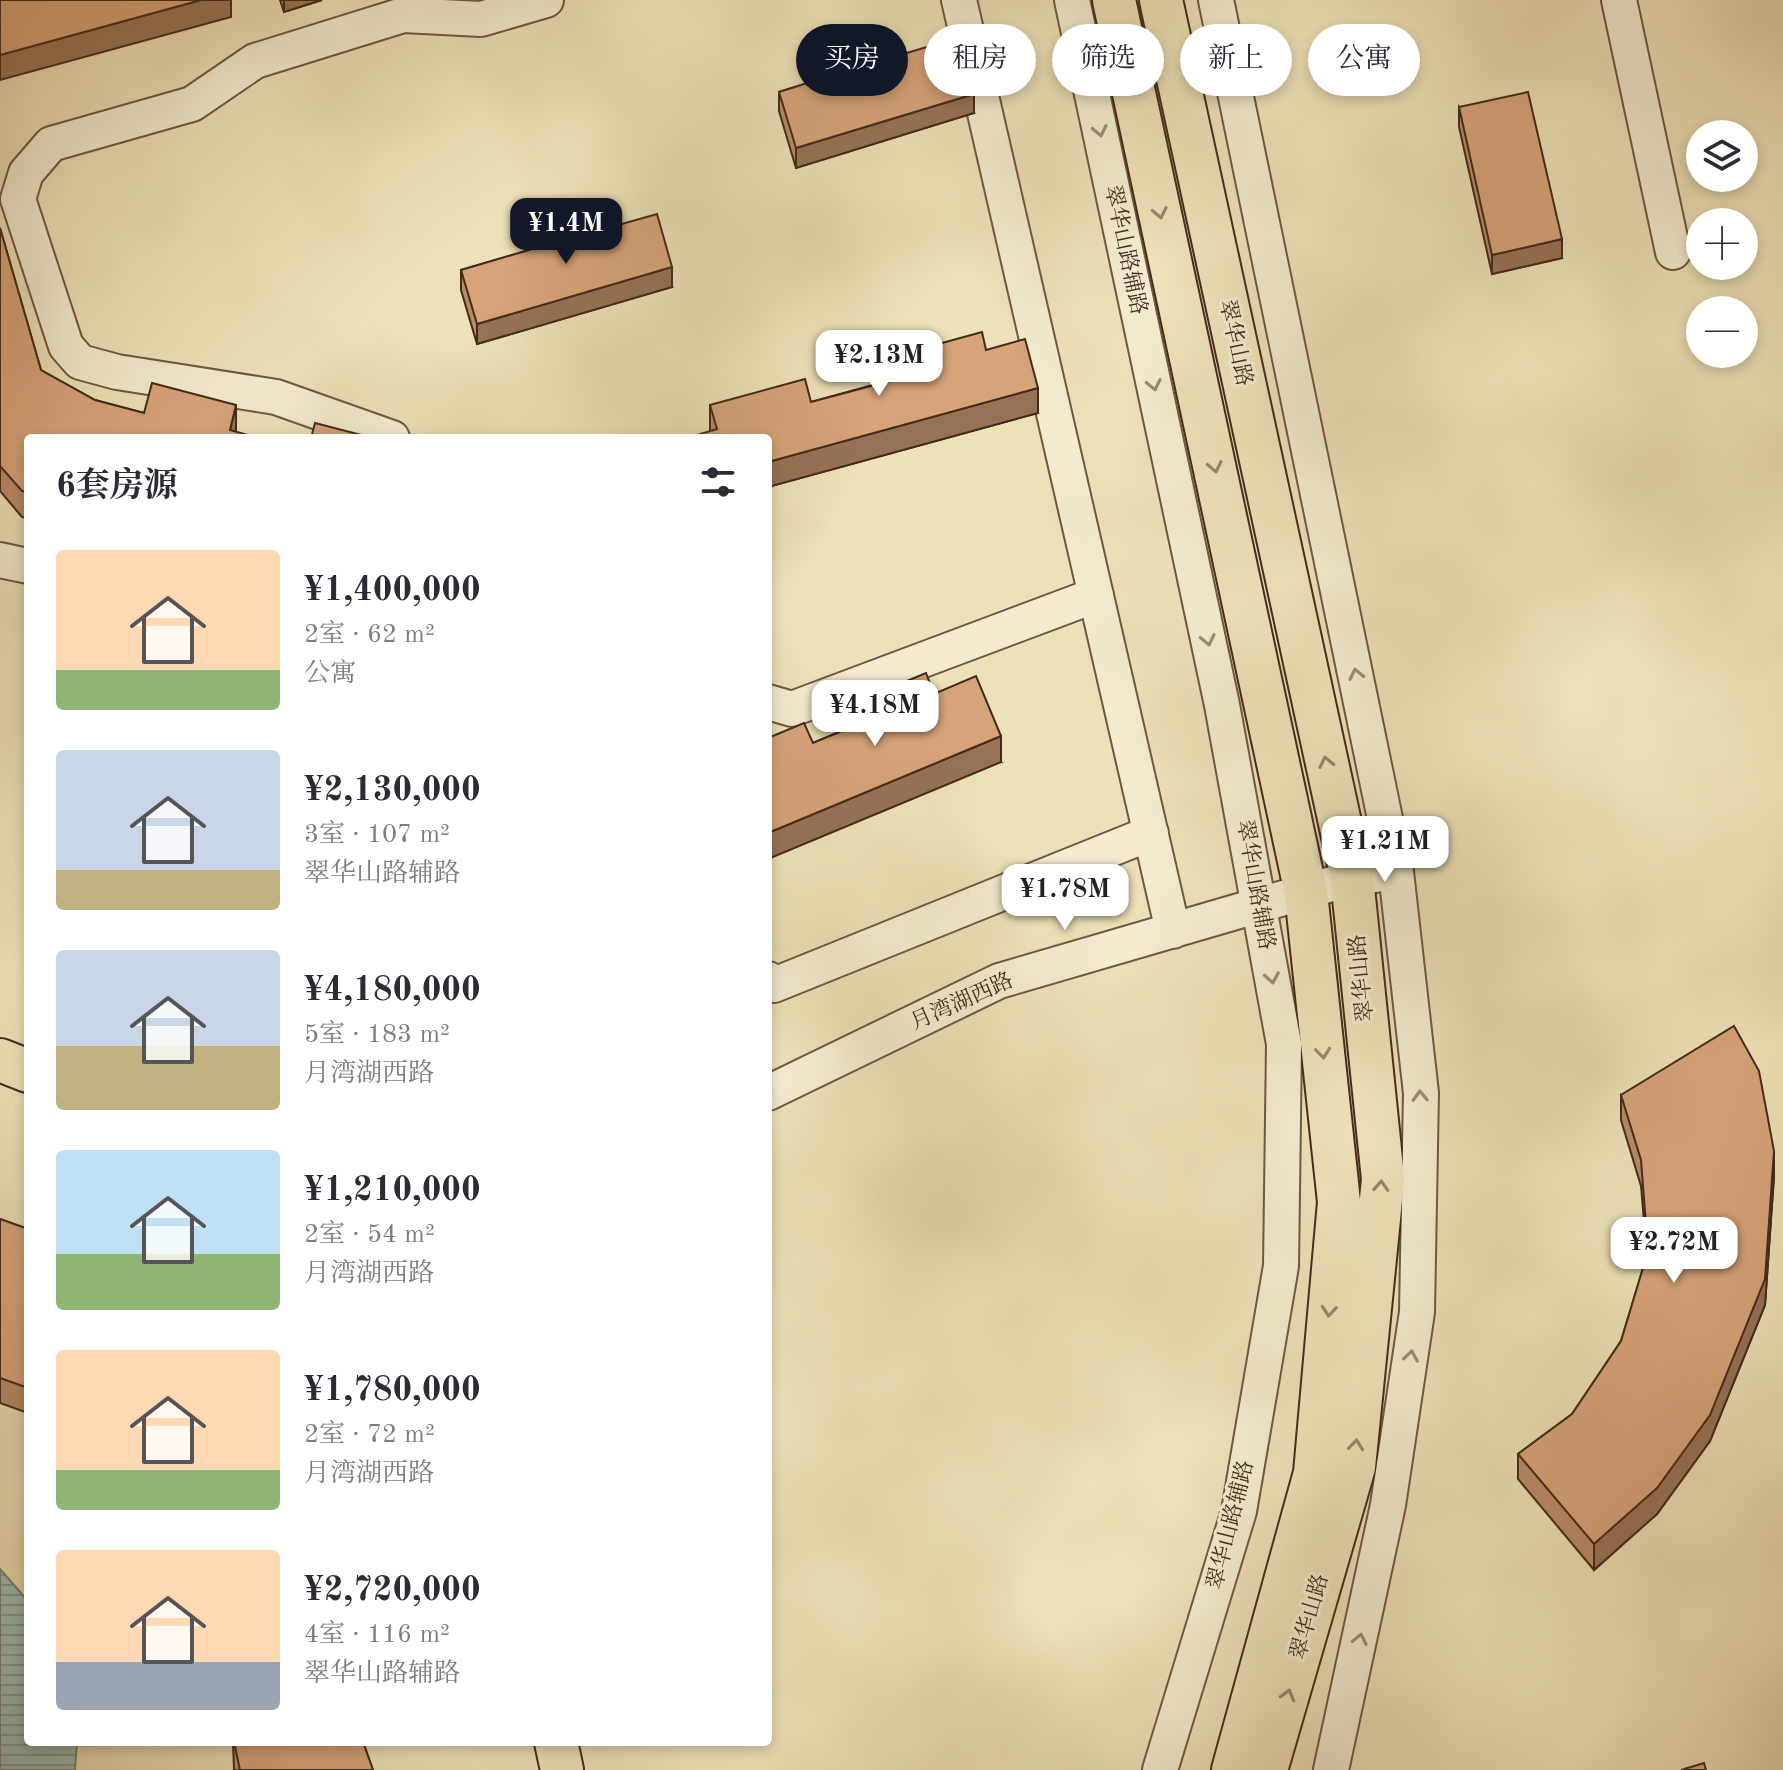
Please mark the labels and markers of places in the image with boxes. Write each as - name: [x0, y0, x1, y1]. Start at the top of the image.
- pin: ¥1.4M: [510, 198, 622, 266]
- pin: ¥2.13M: [814, 330, 944, 398]
- pin: ¥4.18M: [810, 680, 940, 748]
- pin: ¥1.21M: [1320, 816, 1450, 884]
- pin: ¥1.78M: [1000, 864, 1130, 932]
- pin: ¥2.72M: [1609, 1217, 1739, 1285]

